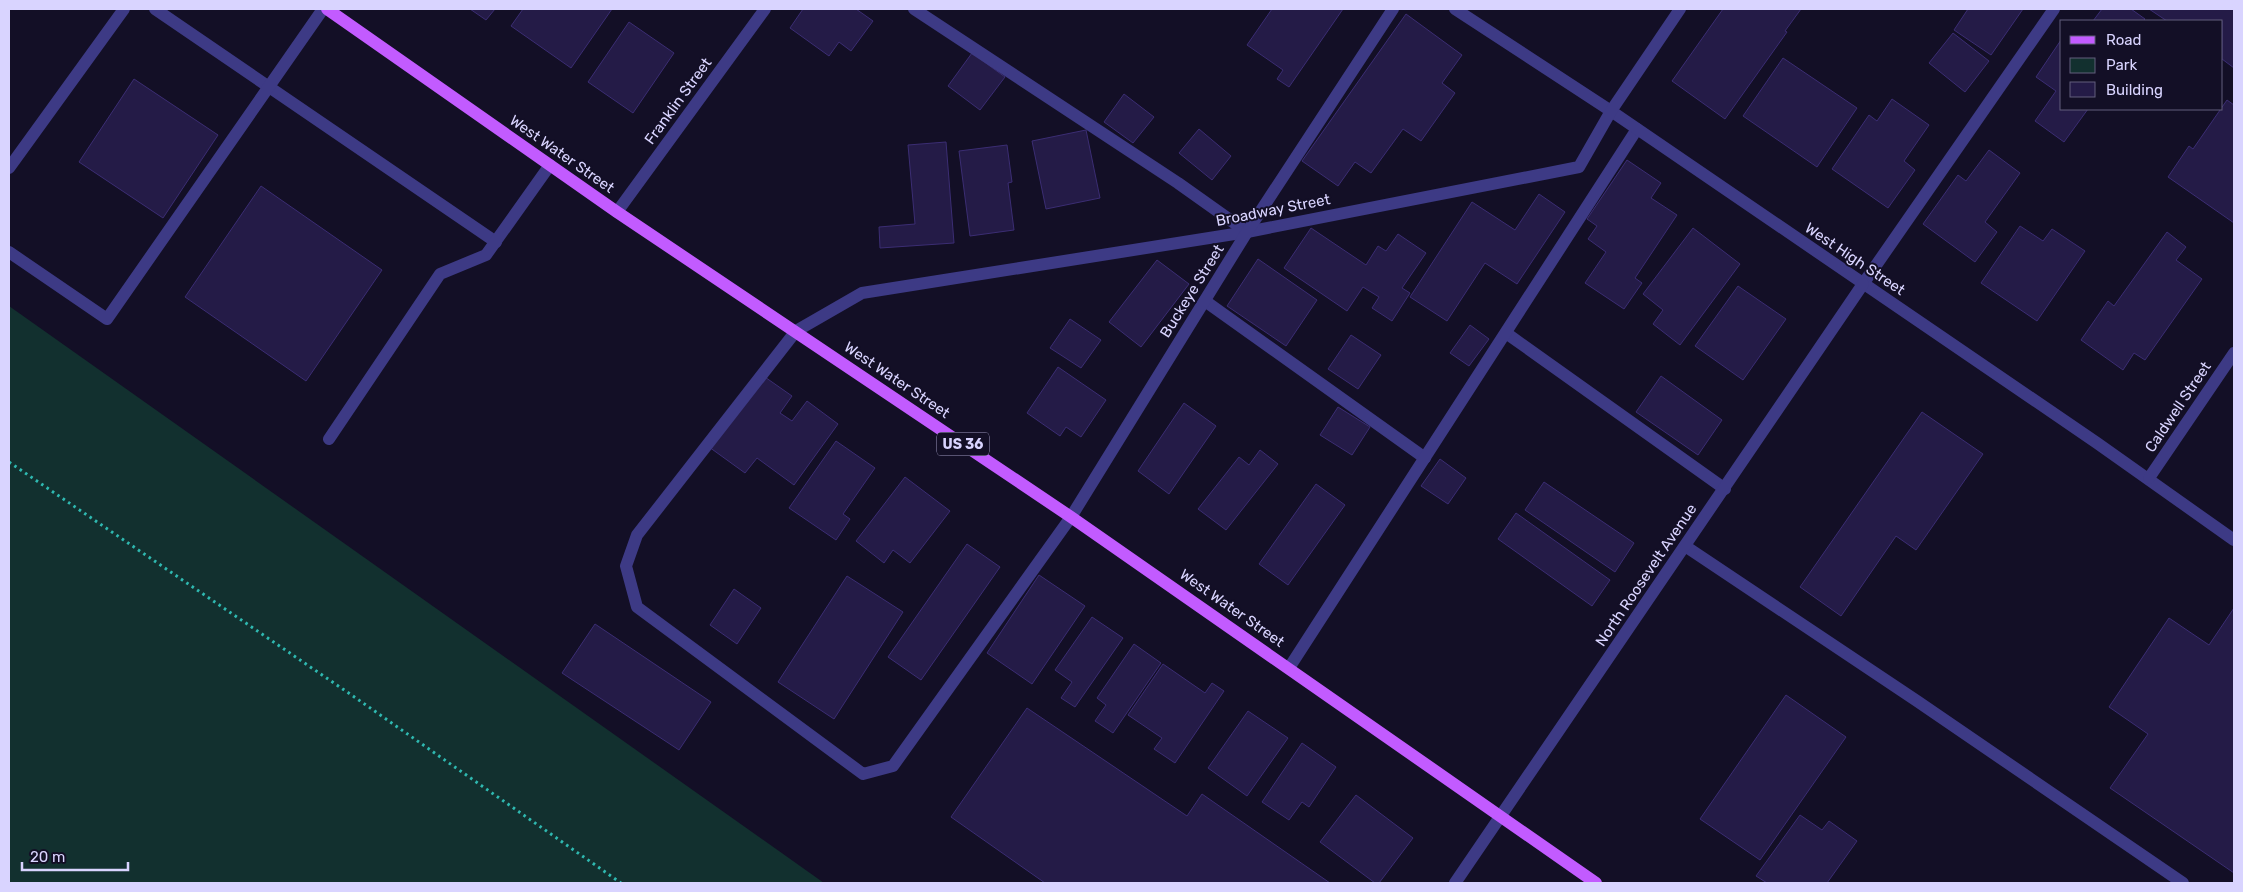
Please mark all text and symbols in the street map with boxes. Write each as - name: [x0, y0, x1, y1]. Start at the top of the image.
- legend: [2060, 20, 2223, 110]
- text: Road: [2106, 31, 2142, 49]
- street label: Franklin Street: [641, 54, 716, 148]
- text: Park: [2106, 56, 2137, 74]
- text: Building: [2106, 81, 2163, 99]
- street label: West Water Street: [506, 111, 618, 197]
- street label: Broadway Street: [1214, 190, 1332, 230]
- street label: West High Street: [1802, 219, 1909, 299]
- street label: Buckeye Street: [1156, 241, 1228, 341]
- street label: West Water Street: [841, 338, 953, 422]
- street label: Caldwell Street: [2141, 358, 2215, 456]
- road number: US 36: [937, 432, 989, 456]
- street label: North Roosevelt Avenue: [1592, 500, 1700, 650]
- street label: West Water Street: [1176, 565, 1288, 651]
- scale bar: [22, 840, 129, 872]
- text: 20 m: [30, 848, 65, 866]

